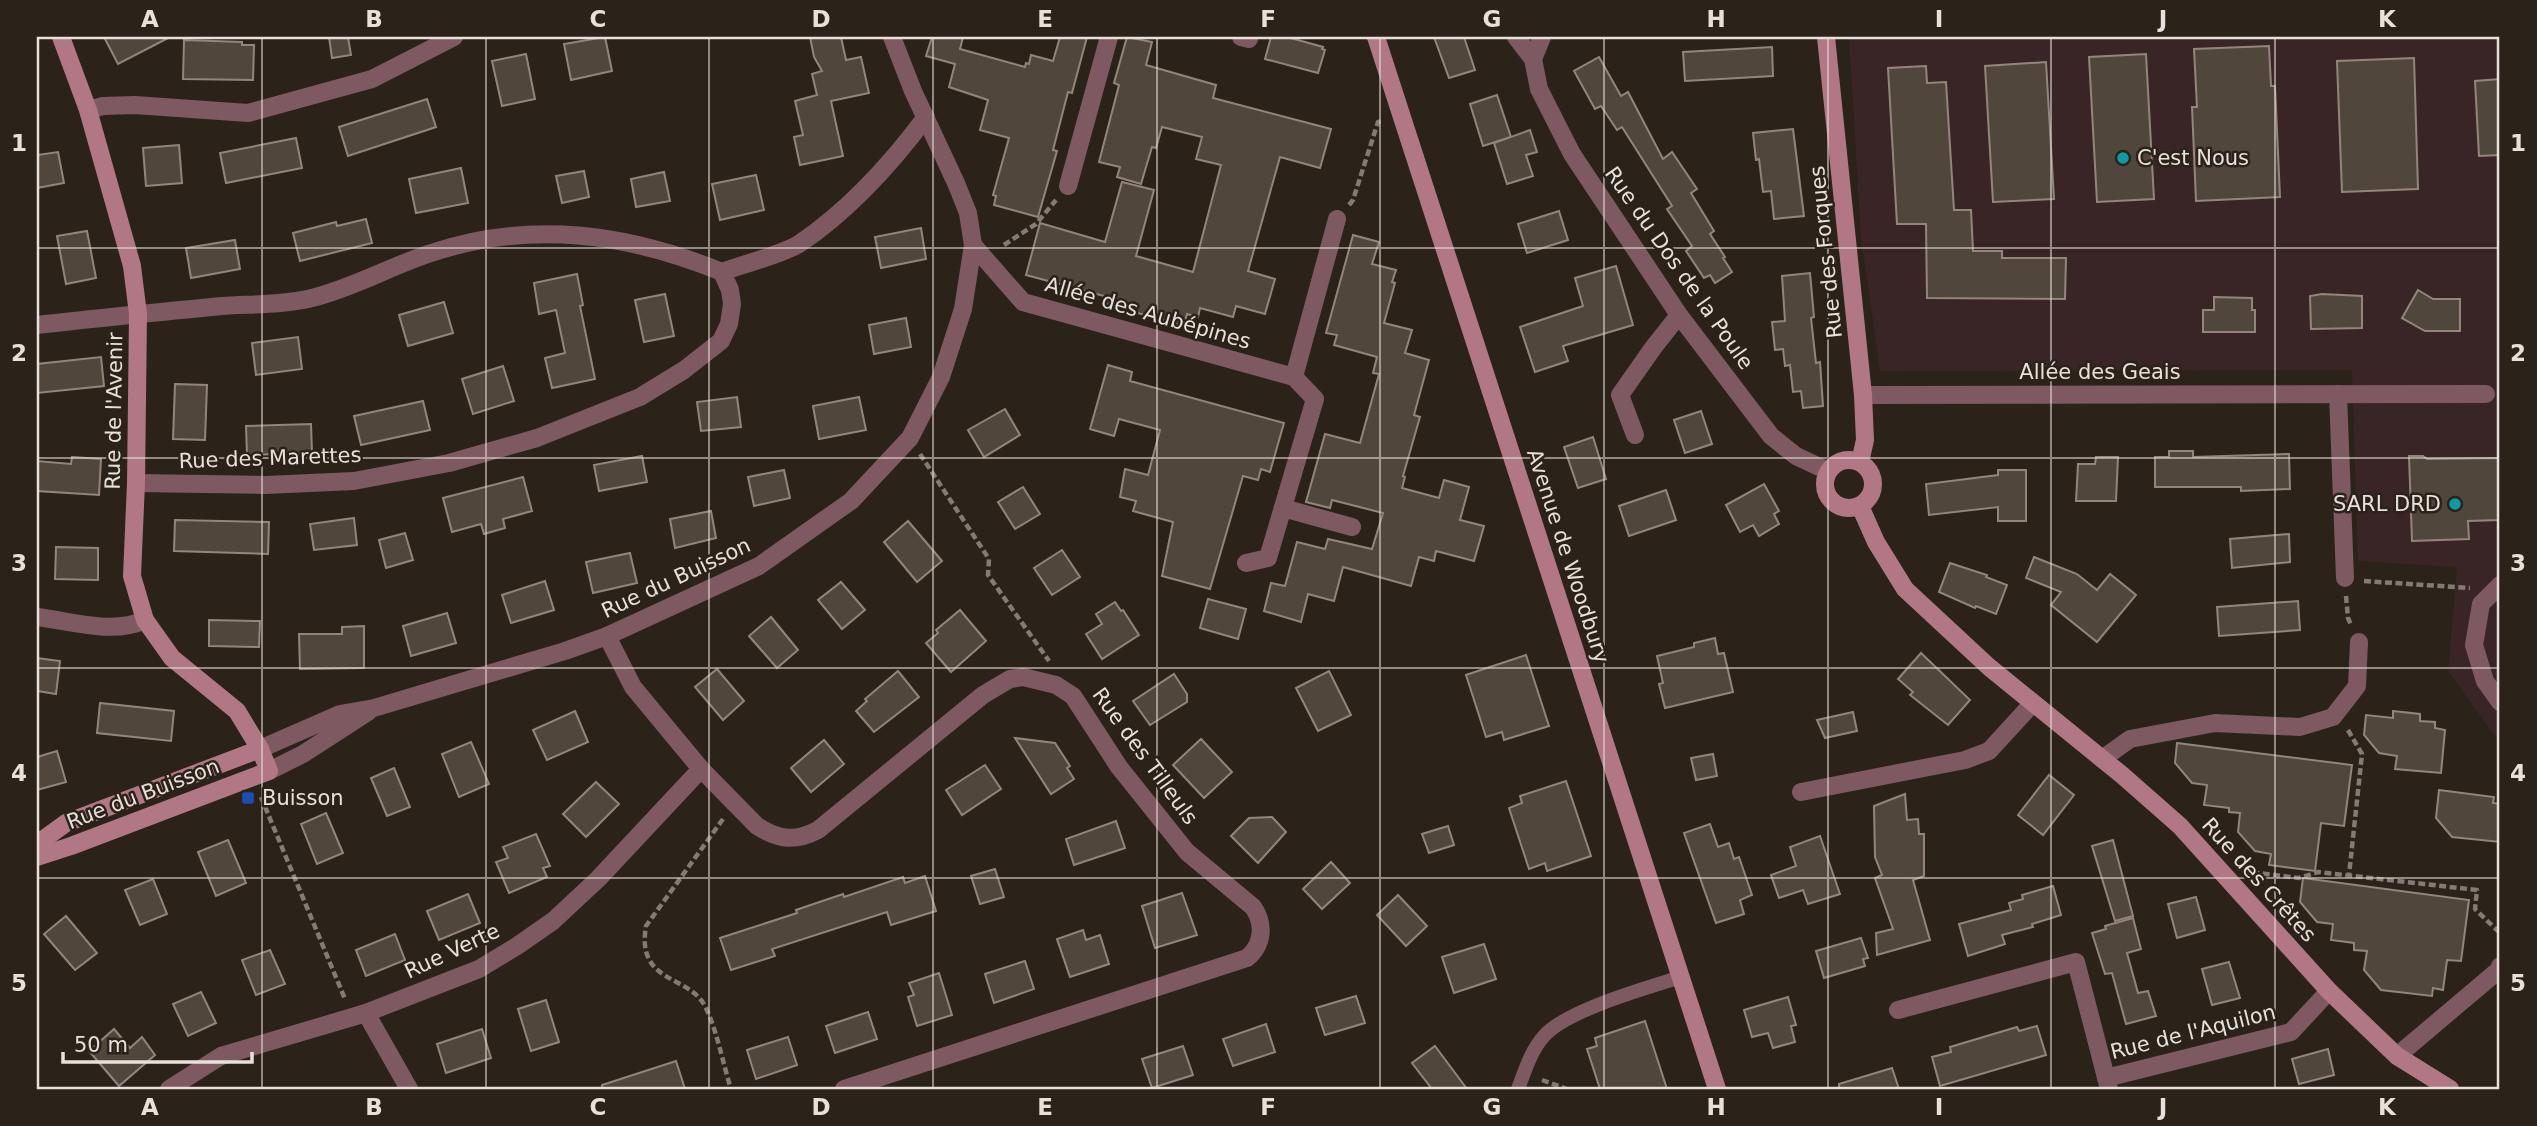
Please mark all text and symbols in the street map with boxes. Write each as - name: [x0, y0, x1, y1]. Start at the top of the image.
- text: A: [141, 6, 159, 32]
- text: B: [365, 6, 383, 32]
- text: C: [590, 6, 606, 32]
- text: D: [811, 6, 831, 32]
- text: E: [1037, 6, 1053, 32]
- text: F: [1260, 6, 1276, 32]
- text: G: [1483, 6, 1501, 32]
- text: H: [1706, 6, 1726, 32]
- text: I: [1935, 6, 1943, 32]
- text: J: [2157, 6, 2167, 32]
- text: K: [2378, 6, 2397, 32]
- text: 1: [11, 130, 27, 156]
- text: 1: [2510, 130, 2526, 156]
- place label: C'est Nous: [2137, 146, 2249, 170]
- marker: C'est Nous: [2115, 150, 2131, 166]
- street label: Rue du Dos de la Poule: [1600, 162, 1758, 374]
- street label: Rue des Forques: [1805, 165, 1847, 339]
- street label: Allée des Aubépines: [1042, 272, 1254, 354]
- street label: Rue de l'Avenir: [101, 332, 127, 490]
- text: 2: [11, 340, 27, 366]
- text: 2: [2510, 340, 2526, 366]
- street label: Allée des Geais: [2019, 360, 2181, 384]
- street label: Rue des Marettes: [178, 443, 362, 473]
- street label: Avenue de Woodbury: [1522, 446, 1614, 666]
- place label: SARL DRD: [2333, 492, 2441, 516]
- marker: SARL DRD: [2447, 496, 2463, 512]
- street label: Rue du Buisson: [598, 533, 754, 623]
- text: 3: [11, 550, 27, 576]
- text: 3: [2510, 550, 2526, 576]
- street label: Rue des Tilleuls: [1087, 683, 1203, 829]
- street label: Rue du Buisson: [63, 754, 223, 834]
- text: 4: [11, 760, 27, 786]
- text: 4: [2510, 760, 2526, 786]
- place label: Buisson: [262, 786, 344, 810]
- marker: Buisson: [240, 790, 256, 806]
- street label: Rue des Crêtes: [2197, 813, 2321, 947]
- street label: Rue Verte: [401, 919, 503, 983]
- text: 5: [11, 970, 27, 996]
- text: 5: [2510, 970, 2526, 996]
- street label: Rue de l'Aquilon: [2108, 1000, 2278, 1064]
- scale bar: [63, 1021, 252, 1065]
- text: 50 m: [74, 1033, 128, 1057]
- text: A: [141, 1094, 159, 1120]
- text: B: [365, 1094, 383, 1120]
- text: C: [590, 1094, 606, 1120]
- text: D: [811, 1094, 831, 1120]
- text: E: [1037, 1094, 1053, 1120]
- text: F: [1260, 1094, 1276, 1120]
- text: G: [1483, 1094, 1501, 1120]
- text: H: [1706, 1094, 1726, 1120]
- text: I: [1935, 1094, 1943, 1120]
- text: J: [2157, 1094, 2167, 1120]
- text: K: [2378, 1094, 2397, 1120]

